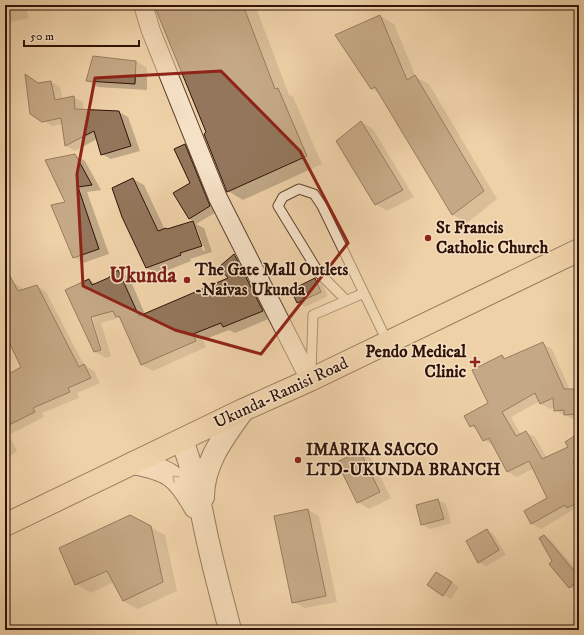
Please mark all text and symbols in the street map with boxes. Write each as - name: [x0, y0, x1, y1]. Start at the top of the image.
- scale bar: [24, 22, 139, 48]
- text: 50 m: [30, 29, 54, 44]
- place label: St Francis Catholic Church: [436, 217, 548, 259]
- marker: St Francis Catholic Church: [423, 233, 433, 243]
- place label: The Gate Mall Outlets -Naivas Ukunda: [194, 259, 349, 301]
- district label: Ukunda: [109, 263, 178, 289]
- marker: The Gate Mall Outlets -Naivas Ukunda: [182, 275, 192, 285]
- place label: Pendo Medical Clinic: [365, 341, 467, 383]
- street label: Ukunda-Ramisi Road: [210, 352, 352, 434]
- marker: Pendo Medical Clinic: [469, 356, 481, 368]
- place label: IMARIKA SACCO LTD-UKUNDA BRANCH: [306, 439, 501, 481]
- marker: IMARIKA SACCO LTD-UKUNDA BRANCH: [293, 455, 303, 465]
- one-way arrow: [172, 476, 180, 483]

